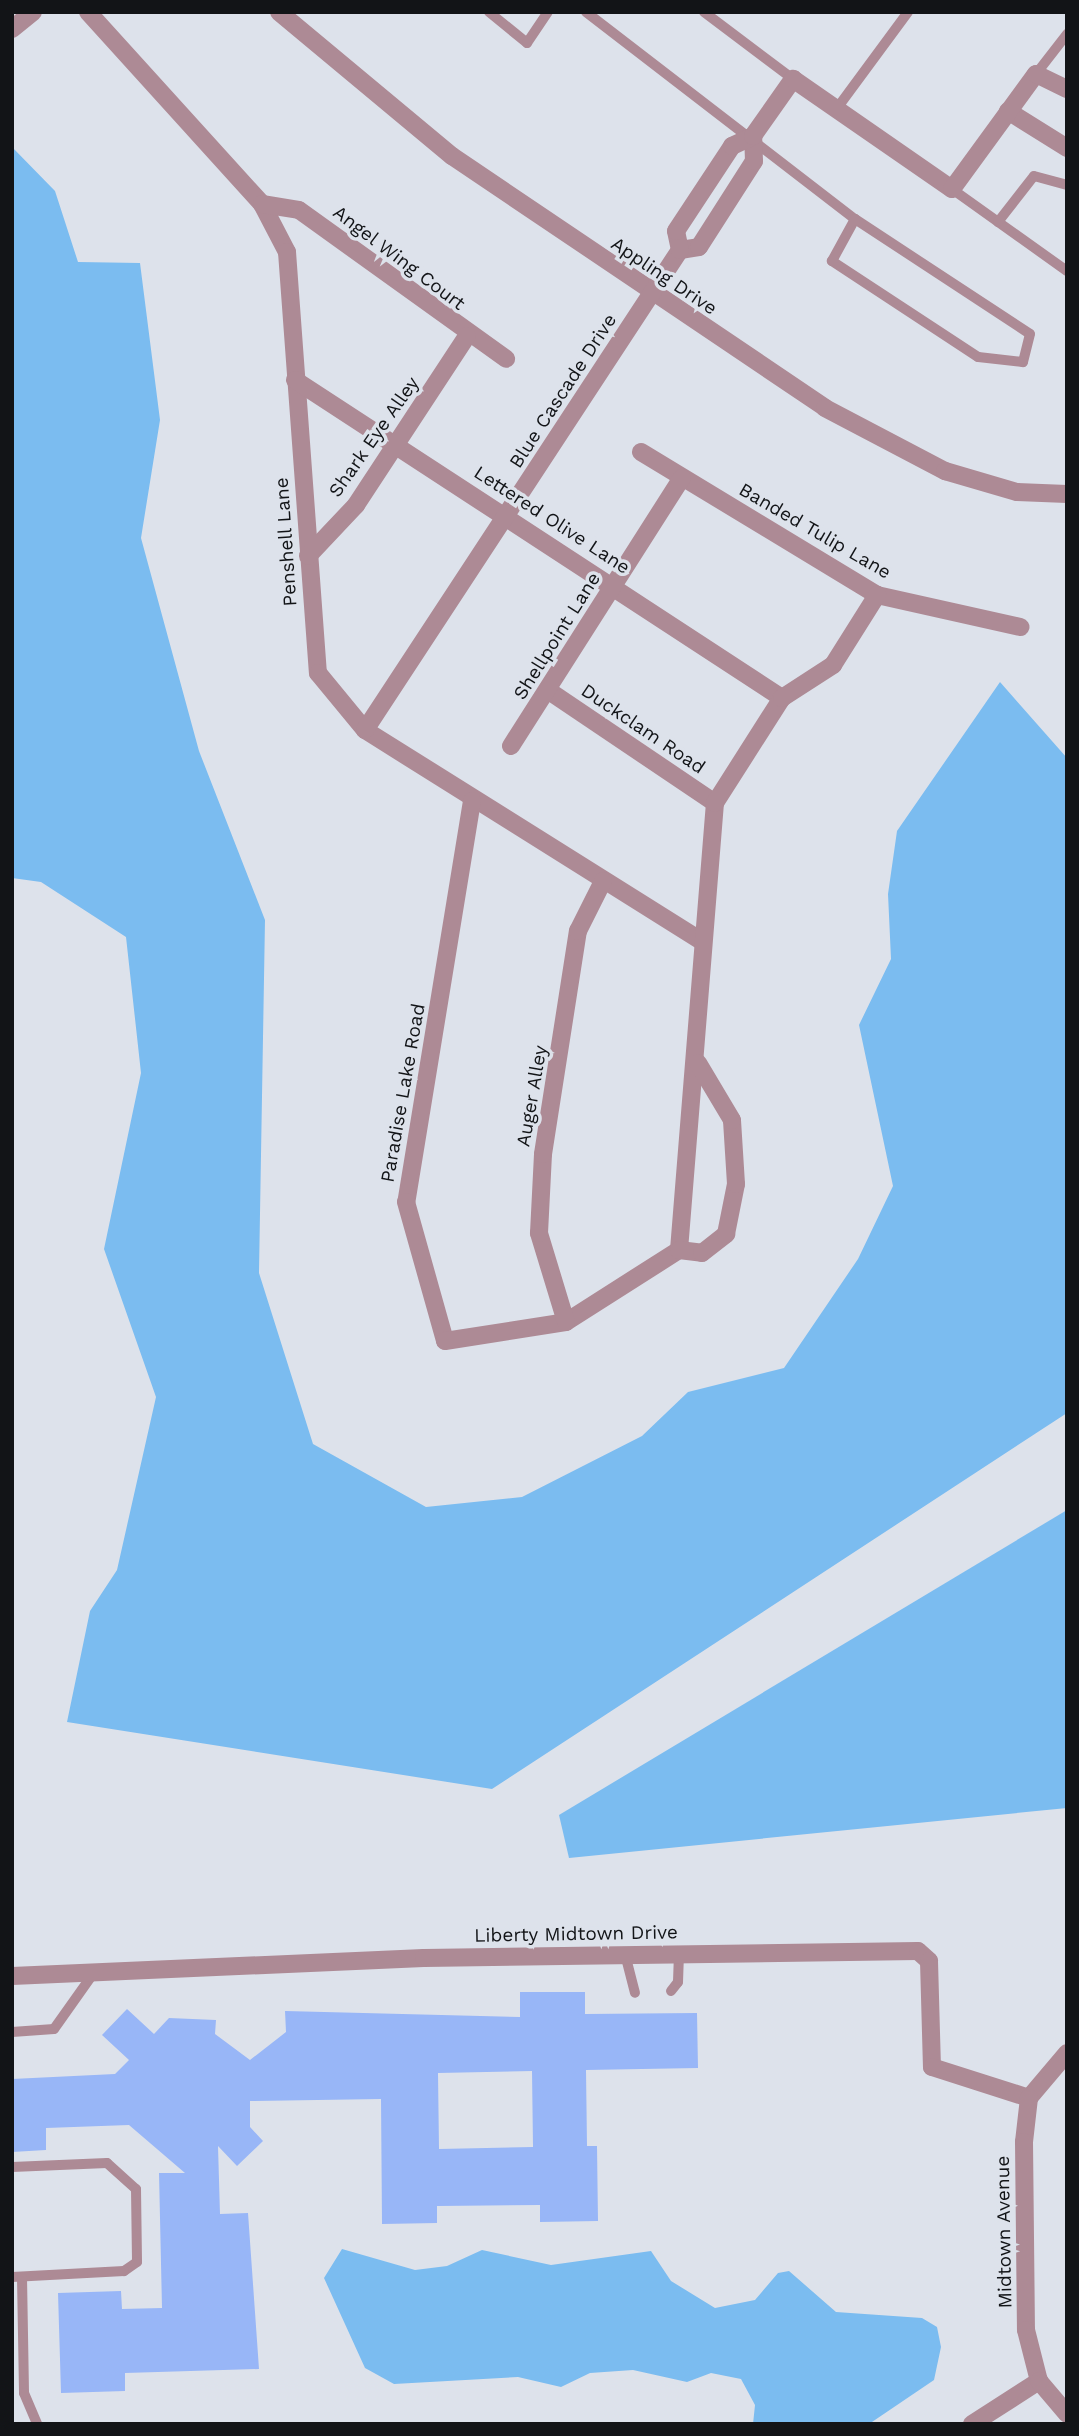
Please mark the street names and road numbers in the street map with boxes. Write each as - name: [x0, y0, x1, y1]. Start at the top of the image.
- street label: Angel Wing Court: [328, 201, 470, 315]
- street label: Appling Drive: [607, 232, 721, 320]
- street label: Blue Cascade Drive: [505, 310, 621, 472]
- street label: Shark Eye Alley: [324, 372, 424, 502]
- street label: Lettered Olive Lane: [470, 461, 634, 579]
- street label: Penshell Lane: [270, 476, 302, 608]
- street label: Banded Tulip Lane: [735, 478, 895, 584]
- street label: Shellpoint Lane: [509, 568, 605, 704]
- street label: Duckclam Road: [577, 679, 709, 779]
- street label: Paradise Lake Road: [376, 1002, 430, 1184]
- street label: Auger Alley: [512, 1043, 552, 1149]
- street label: Liberty Midtown Drive: [474, 1921, 678, 1947]
- street label: Midtown Avenue: [991, 2155, 1017, 2309]

